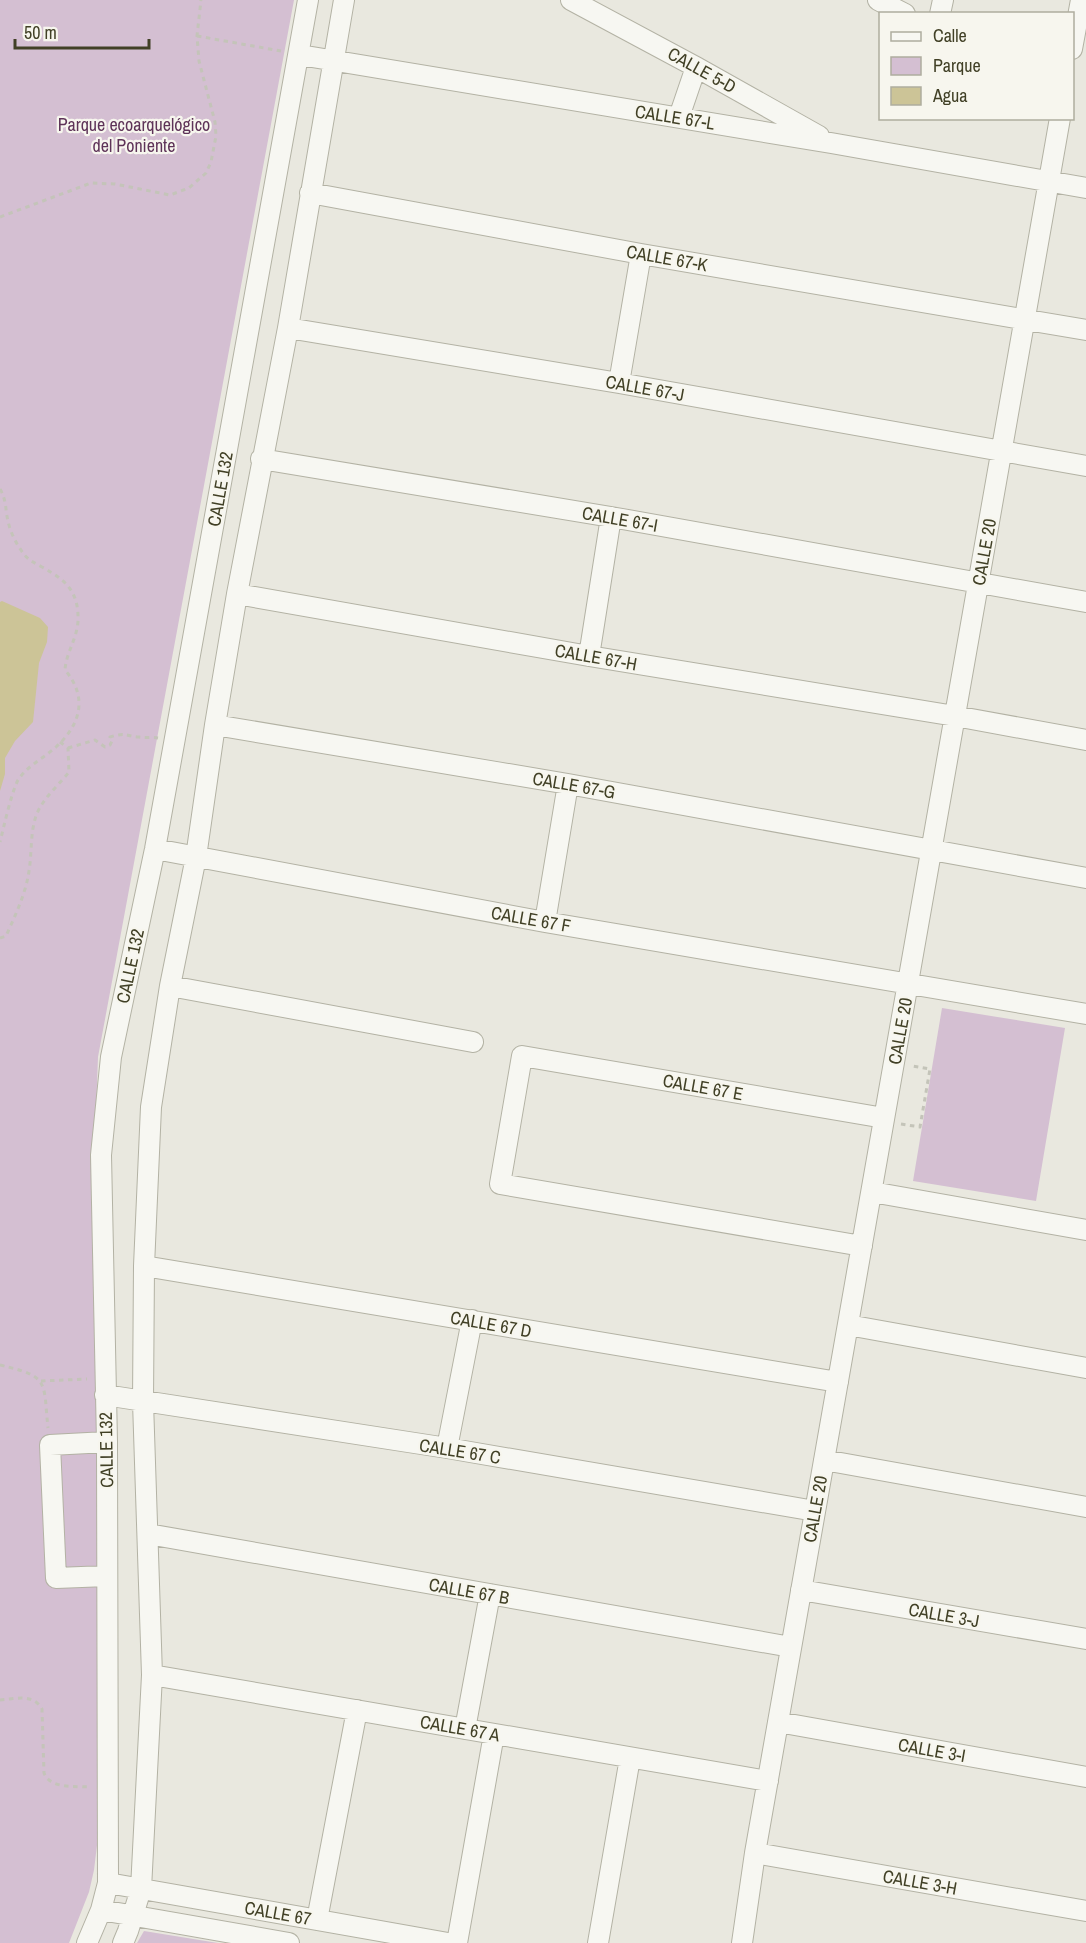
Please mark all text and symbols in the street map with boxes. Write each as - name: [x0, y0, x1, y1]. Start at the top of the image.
- scale bar: [15, 12, 148, 50]
- legend: [879, 12, 1074, 120]
- text: 50 m: [24, 20, 57, 45]
- text: Calle: [933, 23, 967, 48]
- street label: CALLE 5-D: [663, 41, 741, 99]
- text: Parque: [933, 53, 981, 78]
- text: Agua: [932, 83, 967, 108]
- street label: CALLE 67-L: [633, 98, 717, 136]
- park label: Parque ecoarquelógico del Poniente: [58, 112, 210, 158]
- street label: CALLE 67-K: [624, 239, 710, 277]
- street label: CALLE 67-J: [604, 369, 686, 407]
- street label: CALLE 132: [201, 450, 239, 528]
- street label: CALLE 67-I: [580, 500, 660, 538]
- street label: CALLE 20: [966, 517, 1002, 587]
- street label: CALLE 67-H: [553, 637, 639, 677]
- street label: CALLE 67-G: [531, 765, 617, 805]
- street label: CALLE 67 F: [489, 900, 573, 938]
- street label: CALLE 132: [110, 926, 150, 1006]
- street label: CALLE 20: [882, 996, 918, 1066]
- street label: CALLE 67 E: [661, 1068, 745, 1106]
- street label: CALLE 67 D: [448, 1305, 534, 1343]
- street label: CALLE 132: [93, 1412, 119, 1488]
- street label: CALLE 67 C: [418, 1432, 502, 1470]
- street label: CALLE 20: [797, 1474, 833, 1544]
- street label: CALLE 67 B: [427, 1572, 511, 1610]
- street label: CALLE 3-J: [907, 1596, 981, 1634]
- street label: CALLE 67 A: [418, 1709, 502, 1747]
- street label: CALLE 3-I: [896, 1732, 968, 1768]
- street label: CALLE 3-H: [881, 1863, 959, 1901]
- street label: CALLE 67: [243, 1895, 313, 1931]

